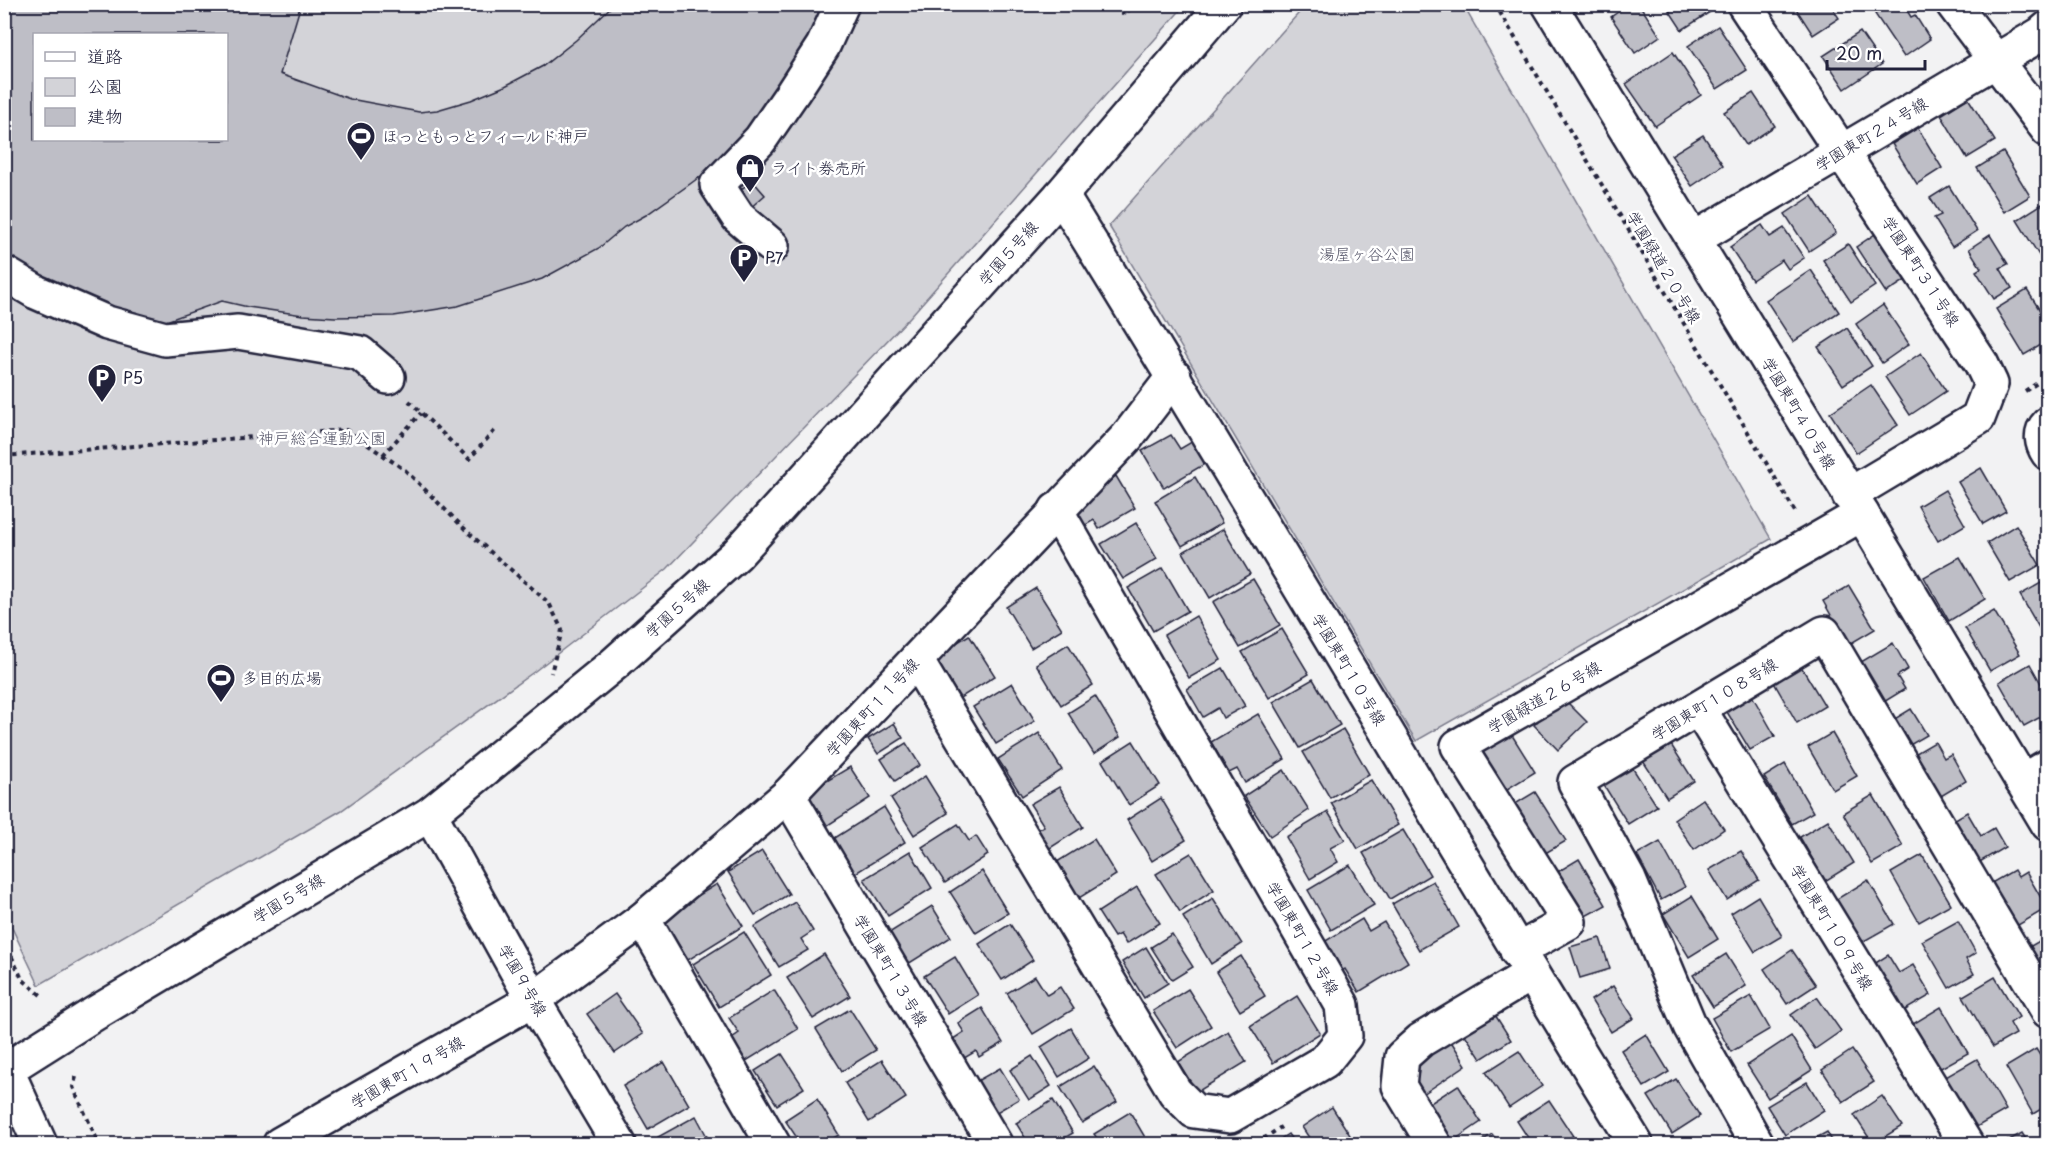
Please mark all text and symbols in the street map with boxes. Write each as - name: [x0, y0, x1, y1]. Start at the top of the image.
- legend: [33, 33, 228, 141]
- scale bar: [1827, 33, 1924, 71]
- text: 20 m: [1836, 39, 1882, 66]
- text: 道路: [87, 42, 123, 69]
- text: 公園: [87, 72, 123, 99]
- street label: 学園東町２４号線: [1809, 90, 1932, 176]
- text: 建物: [87, 102, 123, 129]
- sports icon: ほっともっとフィールド神戸: [345, 120, 377, 162]
- place label: ほっともっとフィールド神戸: [382, 123, 589, 147]
- shop icon: ライト券売所: [734, 152, 766, 194]
- place label: ライト券売所: [771, 155, 866, 179]
- street label: 学園緑道２０号線: [1622, 205, 1708, 328]
- street label: 学園東町３１号線: [1877, 210, 1967, 331]
- street label: 学園５号線: [972, 215, 1043, 290]
- park label: 湯屋ヶ谷公園: [1319, 241, 1415, 265]
- parking icon: P7: [728, 242, 760, 284]
- place label: P7: [765, 245, 784, 269]
- street label: 学園東町４０号線: [1757, 351, 1843, 474]
- parking icon: P5: [86, 362, 118, 404]
- place label: P5: [123, 365, 143, 389]
- park label: 神戸総合運動公園: [258, 425, 386, 449]
- street label: 学園５号線: [639, 572, 714, 643]
- street label: 学園東町１０号線: [1307, 607, 1393, 730]
- street label: 学園東町１１号線: [819, 651, 924, 761]
- street label: 学園東町１０８号線: [1646, 651, 1781, 746]
- street label: 学園緑道２６号線: [1482, 654, 1605, 739]
- sports icon: 多目的広場: [205, 662, 237, 704]
- place label: 多目的広場: [242, 665, 322, 689]
- street label: 学園東町１０９号線: [1785, 859, 1880, 994]
- street label: 学園５号線: [247, 866, 328, 928]
- street label: 学園東町１２号線: [1261, 876, 1346, 999]
- street label: 学園東町１３号線: [849, 908, 935, 1031]
- street label: 学園９号線: [493, 939, 554, 1020]
- street label: 学園東町１９号線: [345, 1029, 468, 1114]

